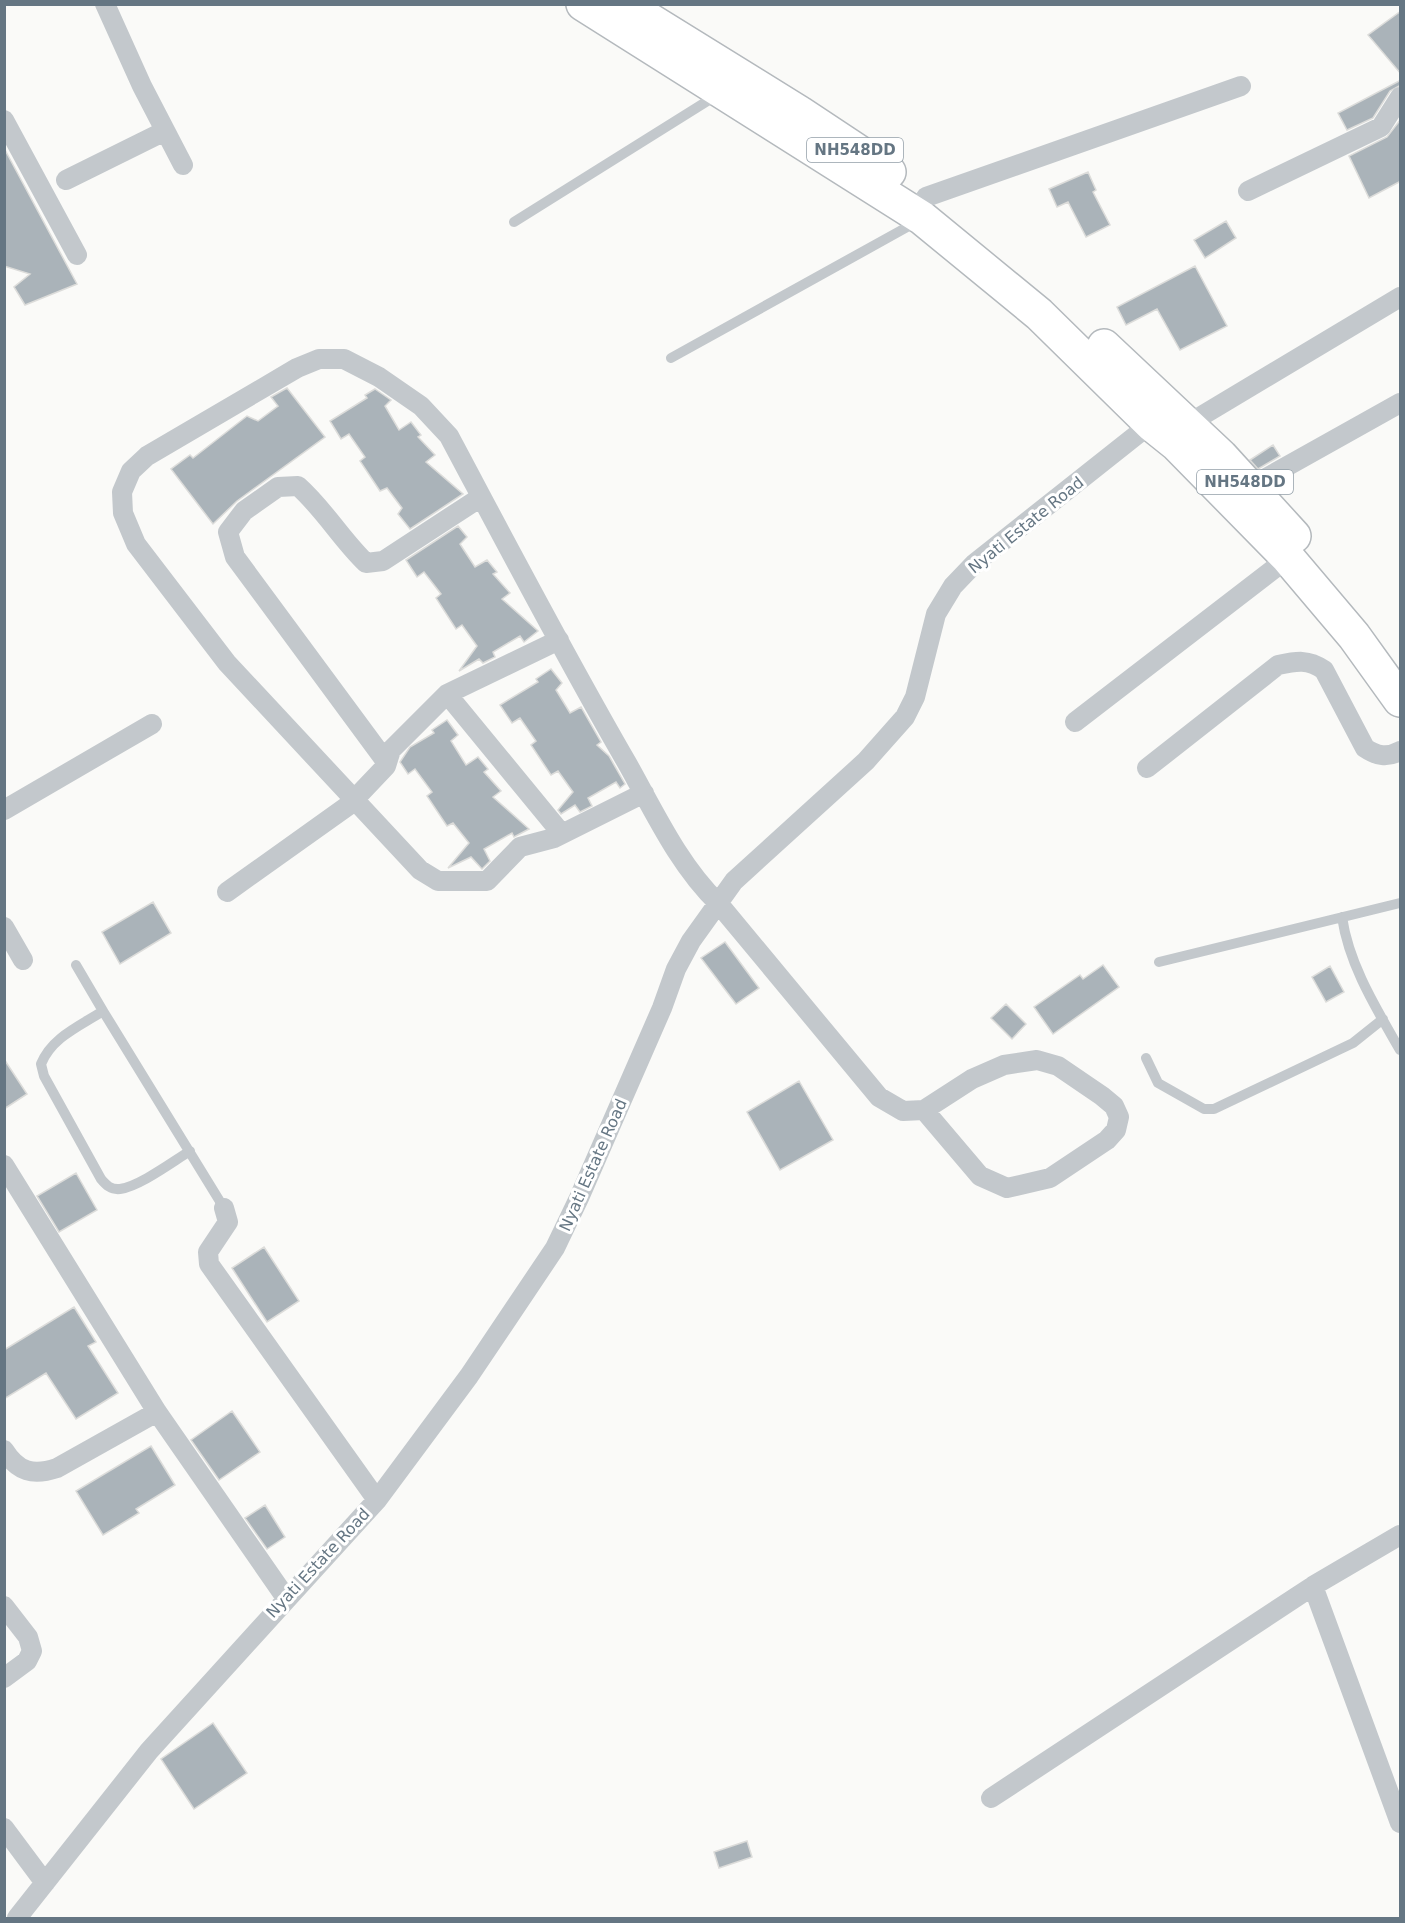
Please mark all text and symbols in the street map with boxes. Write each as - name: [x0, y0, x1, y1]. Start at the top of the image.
- road number: NH548DD: [807, 138, 903, 162]
- road number: NH548DD: [1197, 470, 1293, 494]
- street label: Nyati Estate Road: [964, 473, 1088, 577]
- street label: Nyati Estate Road: [555, 1096, 631, 1234]
- street label: Nyati Estate Road: [262, 1504, 374, 1622]

